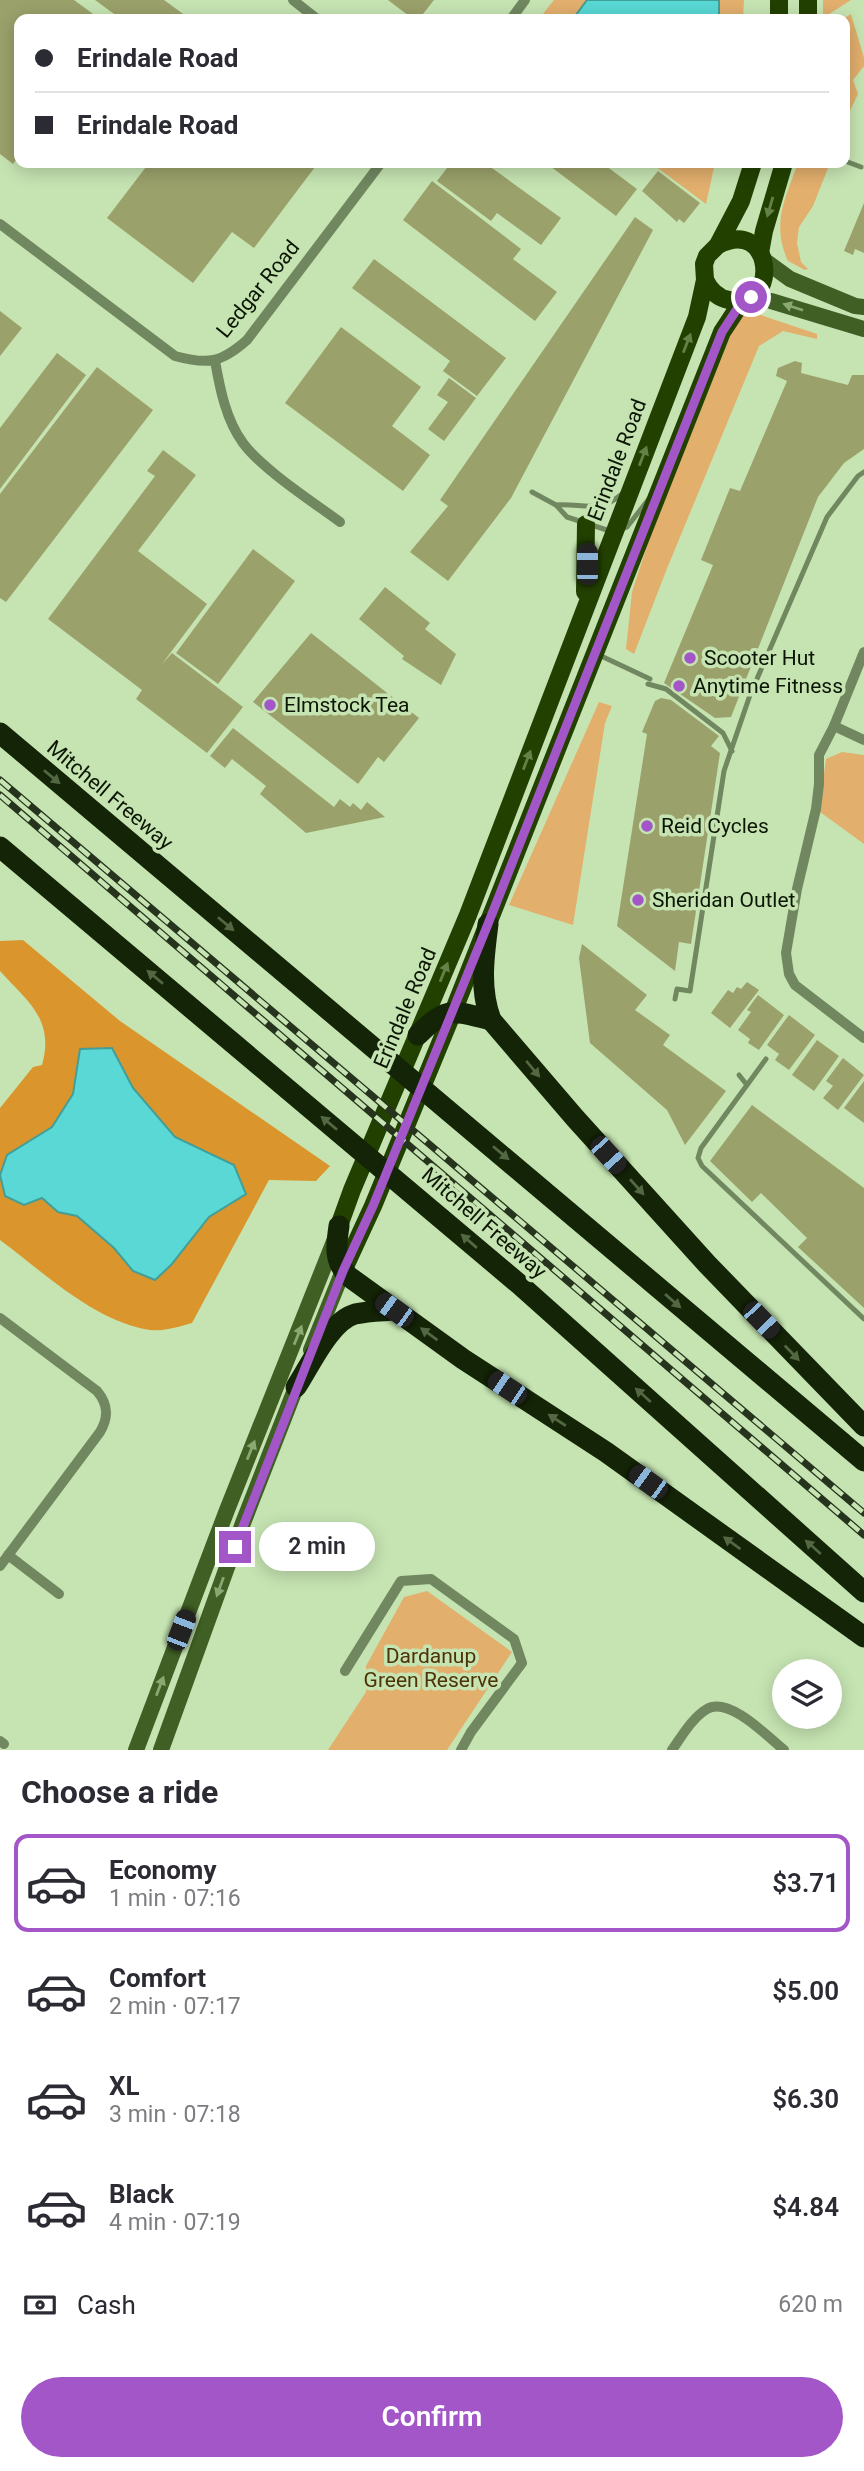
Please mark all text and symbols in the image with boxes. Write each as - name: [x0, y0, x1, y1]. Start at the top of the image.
- text: Erindale Road: [77, 43, 238, 73]
- text: Erindale Road: [77, 110, 238, 140]
- one-way arrow: [765, 197, 775, 218]
- street label: Ledgar Road: [212, 236, 304, 342]
- route start: [735, 281, 767, 313]
- one-way arrow: [782, 302, 803, 312]
- one-way arrow: [681, 332, 692, 353]
- street label: Erindale Road: [583, 396, 651, 524]
- one-way arrow: [637, 445, 648, 466]
- car: [577, 543, 598, 585]
- place label: Scooter Hut: [704, 646, 815, 670]
- marker: Scooter Hut: [682, 650, 698, 666]
- place label: Anytime Fitness: [693, 674, 843, 698]
- marker: Anytime Fitness: [671, 678, 687, 694]
- place label: Elmstock Tea: [284, 693, 409, 717]
- marker: Elmstock Tea: [262, 697, 278, 713]
- street label: Mitchell Freeway: [42, 735, 178, 855]
- one-way arrow: [522, 750, 533, 771]
- one-way arrow: [43, 769, 61, 785]
- place label: Reid Cycles: [661, 814, 769, 838]
- marker: Reid Cycles: [639, 818, 655, 834]
- place label: Sheridan Outlet: [652, 888, 796, 912]
- marker: Sheridan Outlet: [630, 892, 646, 908]
- one-way arrow: [217, 916, 234, 931]
- street label: Erindale Road: [369, 944, 441, 1072]
- one-way arrow: [439, 961, 450, 982]
- one-way arrow: [146, 970, 163, 985]
- one-way arrow: [525, 1060, 541, 1078]
- one-way arrow: [320, 1115, 338, 1131]
- car: [587, 1132, 630, 1178]
- one-way arrow: [492, 1145, 509, 1160]
- street label: Mitchell Freeway: [417, 1162, 551, 1284]
- one-way arrow: [629, 1178, 645, 1196]
- one-way arrow: [460, 1234, 477, 1249]
- car: [371, 1289, 418, 1331]
- one-way arrow: [665, 1293, 682, 1308]
- car: [739, 1298, 784, 1342]
- one-way arrow: [292, 1325, 303, 1346]
- one-way arrow: [420, 1327, 438, 1341]
- one-way arrow: [784, 1344, 800, 1361]
- car: [484, 1368, 531, 1408]
- one-way arrow: [634, 1387, 652, 1403]
- one-way arrow: [547, 1414, 566, 1427]
- one-way arrow: [246, 1439, 257, 1460]
- car: [625, 1461, 672, 1503]
- callout: 2 min: [260, 1522, 375, 1572]
- route end: [219, 1531, 251, 1563]
- text: 2 min: [288, 1533, 346, 1560]
- one-way arrow: [723, 1536, 741, 1550]
- one-way arrow: [805, 1539, 822, 1555]
- one-way arrow: [214, 1576, 225, 1597]
- car: [164, 1607, 199, 1653]
- park label: Dardanup Green Reserve: [364, 1644, 498, 1692]
- map controls: [772, 1659, 842, 1729]
- button: layers: [772, 1659, 842, 1729]
- one-way arrow: [155, 1676, 166, 1697]
- text: Choose a ride: [21, 1773, 218, 1811]
- icon: car: [25, 1852, 88, 1915]
- text: Economy: [109, 1855, 216, 1885]
- text: $3.71: [772, 1868, 839, 1898]
- text: 1 min · 07:16: [109, 1885, 241, 1912]
- icon: car: [25, 1960, 88, 2023]
- text: Comfort: [109, 1963, 206, 1993]
- text: $5.00: [772, 1976, 839, 2006]
- text: 2 min · 07:17: [109, 1993, 241, 2020]
- icon: car: [25, 2068, 88, 2131]
- text: XL: [109, 2071, 140, 2101]
- text: $6.30: [772, 2084, 839, 2114]
- text: 3 min · 07:18: [109, 2101, 241, 2128]
- icon: car: [25, 2176, 88, 2239]
- text: Black: [109, 2179, 174, 2209]
- text: $4.84: [772, 2192, 839, 2222]
- text: 4 min · 07:19: [109, 2209, 241, 2236]
- icon: cash: [21, 2286, 59, 2324]
- text: Cash: [77, 2290, 136, 2320]
- text: 620 m: [778, 2291, 843, 2318]
- button: Confirm: [21, 2377, 843, 2457]

